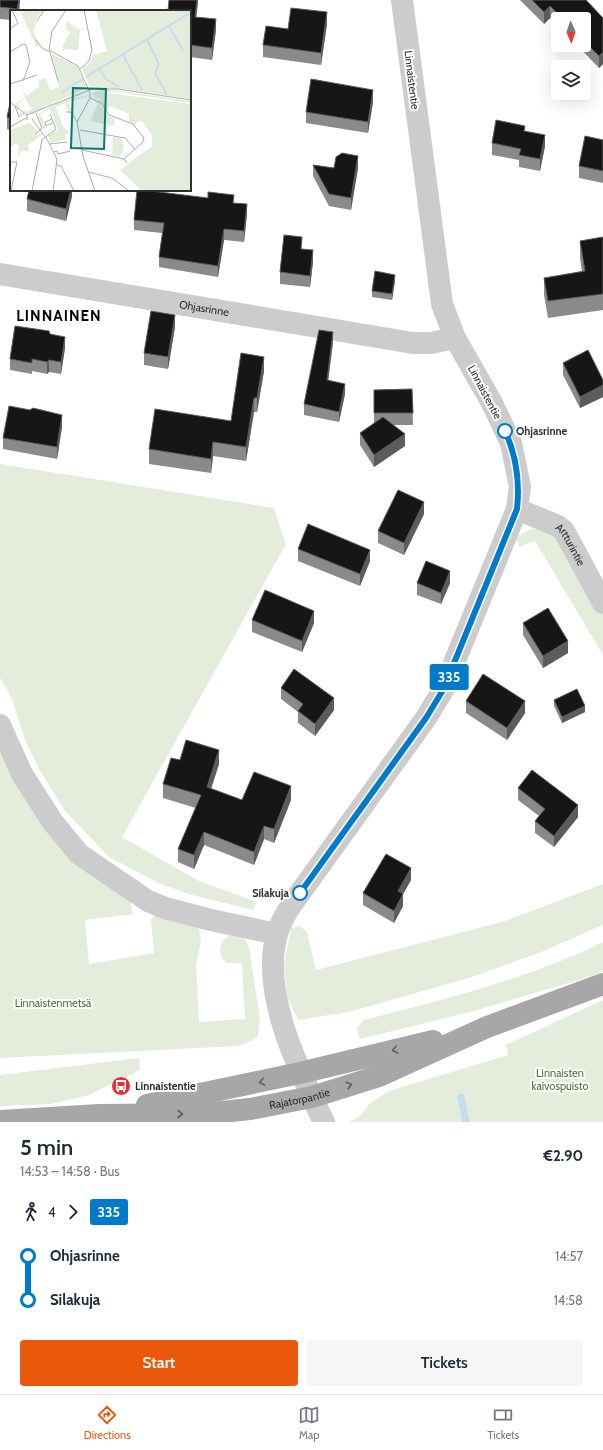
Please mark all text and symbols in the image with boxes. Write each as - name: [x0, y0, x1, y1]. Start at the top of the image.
- inset map: [10, 10, 191, 191]
- north arrow: [551, 12, 591, 52]
- map controls: [551, 12, 591, 100]
- street label: Linnaistentie: [401, 50, 423, 111]
- button: layers: [551, 60, 591, 100]
- street label: Ohjasrinne: [178, 297, 231, 319]
- district label: LINNAINEN: [16, 307, 102, 325]
- street label: Linnaistentie: [465, 363, 505, 422]
- marker: Ohjasrinne: [497, 423, 513, 439]
- place label: Ohjasrinne: [516, 424, 568, 438]
- street label: Artturintie: [553, 520, 589, 568]
- line badge: 335: [426, 664, 472, 690]
- text: 335: [438, 668, 460, 686]
- marker: Silakuja: [292, 885, 308, 901]
- place label: Silakuja: [252, 886, 290, 900]
- park label: Linnaistenmetsä: [15, 996, 92, 1010]
- one-way arrow: [392, 1045, 399, 1054]
- park label: Linnaisten kaivospuisto: [532, 1066, 588, 1093]
- bus stop icon: Linnaistentie: [110, 1075, 132, 1097]
- one-way arrow: [259, 1077, 265, 1085]
- place label: Linnaistentie: [135, 1079, 196, 1093]
- one-way arrow: [345, 1081, 352, 1090]
- street label: Rajatorpantie: [268, 1085, 332, 1112]
- one-way arrow: [177, 1110, 183, 1118]
- text: 5 min: [20, 1134, 73, 1161]
- text: €2.90: [543, 1147, 583, 1165]
- text: 14:53 – 14:58 · Bus: [20, 1163, 120, 1179]
- icon: walk: [20, 1201, 42, 1223]
- icon: forward: [62, 1201, 84, 1223]
- text: 335: [98, 1203, 120, 1221]
- text: 4: [48, 1204, 56, 1220]
- text: Ohjasrinne: [50, 1247, 120, 1265]
- text: 14:57: [555, 1248, 583, 1264]
- text: Silakuja: [50, 1291, 100, 1309]
- text: 14:58: [554, 1292, 583, 1308]
- button: Start: [20, 1340, 298, 1386]
- button: Tickets: [306, 1340, 583, 1386]
- tab: Directions: [84, 1404, 131, 1442]
- tab: Map: [298, 1404, 320, 1442]
- tab: Tickets: [488, 1404, 519, 1442]

